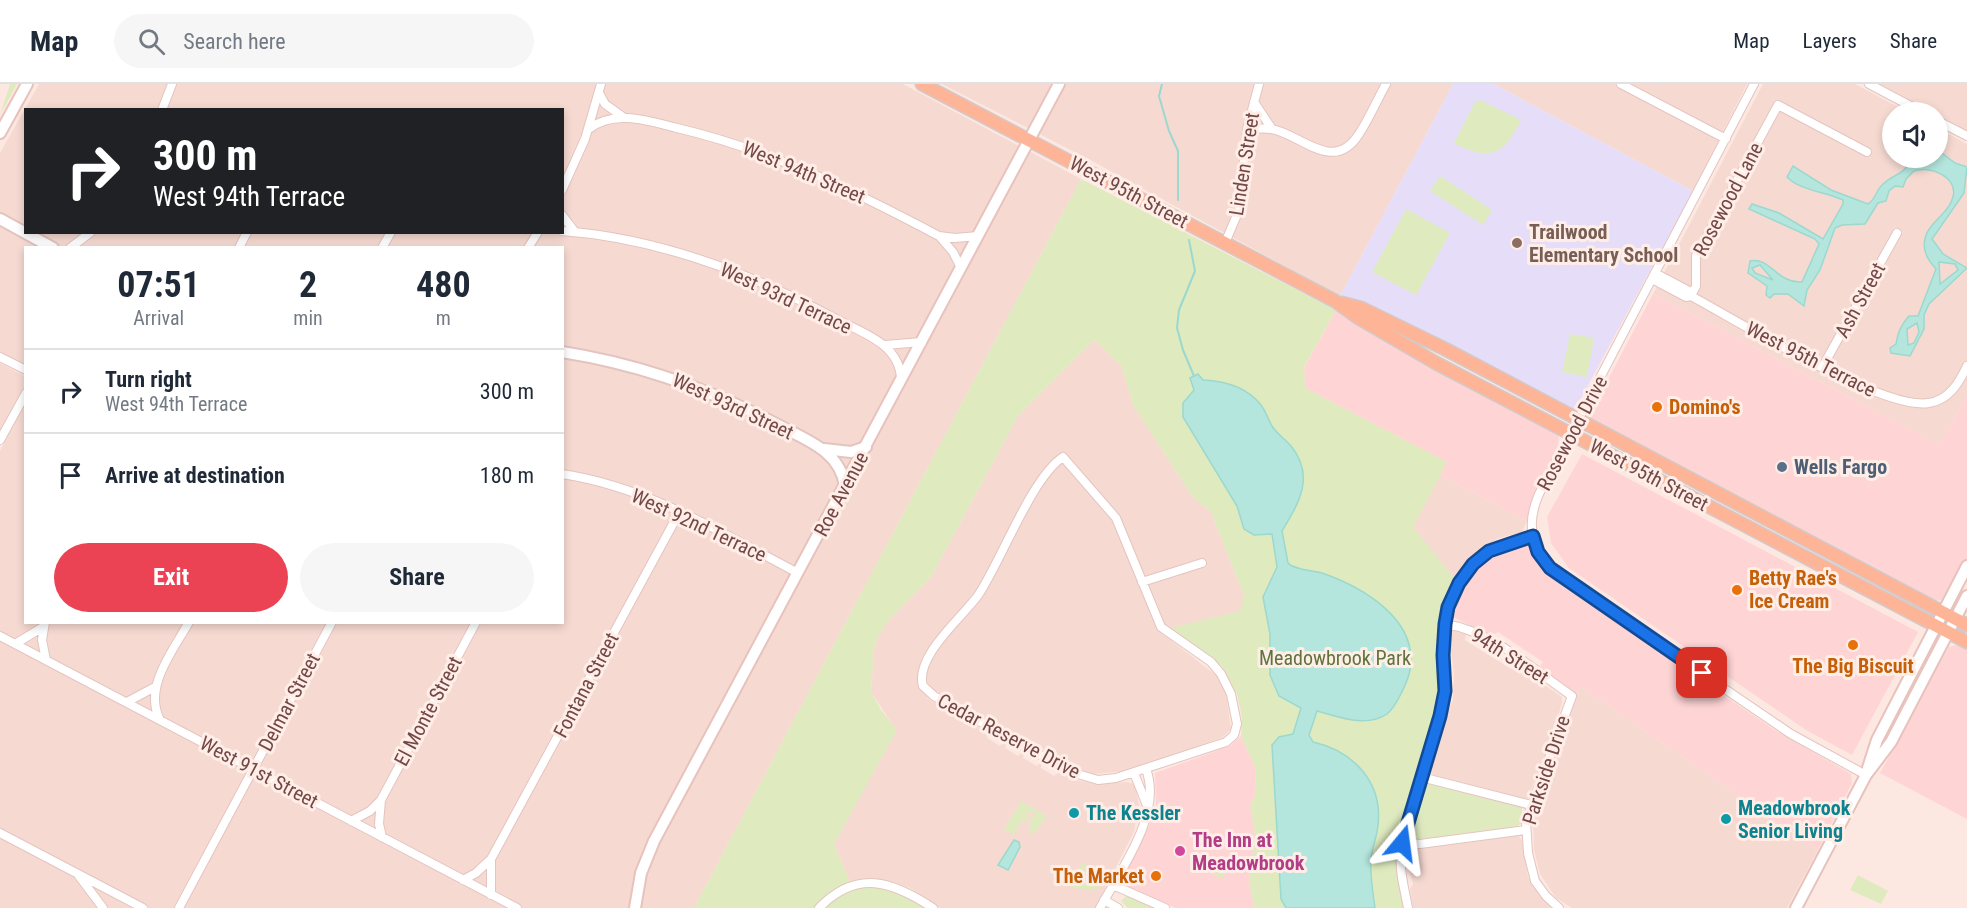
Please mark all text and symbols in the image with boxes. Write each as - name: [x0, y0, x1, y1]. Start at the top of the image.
- search box: [114, 14, 534, 68]
- text: Map: [30, 25, 78, 58]
- icon: search: [135, 25, 168, 58]
- text: Search here: [183, 29, 286, 54]
- text: Map: [1733, 29, 1770, 53]
- text: Layers: [1803, 29, 1857, 53]
- text: Share: [1890, 29, 1937, 53]
- map controls: [1882, 102, 1948, 168]
- button: sound: [1882, 102, 1948, 168]
- street label: Linden Street: [1224, 111, 1264, 217]
- text: 300 m: [153, 131, 258, 180]
- icon: right: [54, 132, 132, 210]
- street label: West 94th Street: [739, 135, 869, 209]
- street label: Rosewood Lane: [1688, 138, 1768, 260]
- street label: West 95th Street: [1066, 151, 1192, 233]
- text: West 94th Terrace: [153, 181, 345, 213]
- place label: Trailwood Elementary School: [1529, 220, 1678, 267]
- marker: Trailwood Elementary School: [1510, 236, 1524, 250]
- street label: West 93rd Terrace: [716, 257, 856, 339]
- street label: Ash Street: [1830, 258, 1890, 342]
- text: 07:51: [117, 264, 200, 306]
- text: 2: [299, 264, 317, 306]
- text: 480: [416, 264, 471, 306]
- text: Arrival: [133, 306, 184, 330]
- text: min: [293, 306, 323, 330]
- text: m: [436, 306, 451, 330]
- street label: West 95th Terrace: [1742, 316, 1880, 402]
- text: Turn right: [105, 367, 192, 392]
- street label: West 93rd Street: [669, 367, 797, 445]
- street label: Rosewood Drive: [1532, 371, 1612, 495]
- icon: right: [54, 375, 87, 408]
- text: 300 m: [480, 379, 534, 404]
- text: West 94th Terrace: [105, 392, 247, 416]
- place label: Domino's: [1669, 395, 1740, 419]
- marker: Domino's: [1650, 400, 1664, 414]
- street label: West 95th Street: [1586, 434, 1712, 516]
- street label: Roe Avenue: [809, 448, 873, 540]
- place label: Wells Fargo: [1794, 455, 1887, 479]
- icon: arrive: [54, 459, 87, 492]
- marker: Wells Fargo: [1775, 460, 1789, 474]
- text: Arrive at destination: [105, 463, 285, 488]
- text: 180 m: [480, 463, 534, 488]
- street label: West 92nd Terrace: [628, 483, 770, 567]
- button: Exit: [54, 543, 288, 612]
- button: Share: [300, 543, 534, 612]
- place label: Betty Rae's Ice Cream: [1749, 566, 1837, 613]
- marker: Betty Rae's Ice Cream: [1730, 583, 1744, 597]
- street label: 94th Street: [1467, 623, 1553, 689]
- street label: Fontana Street: [548, 628, 624, 742]
- marker: The Big Biscuit: [1846, 638, 1860, 652]
- park label: Meadowbrook Park: [1259, 646, 1411, 670]
- pin: [1676, 647, 1727, 698]
- street label: Delmar Street: [253, 649, 325, 755]
- street label: El Monte Street: [389, 652, 467, 770]
- place label: The Big Biscuit: [1792, 654, 1914, 678]
- icon: arrive: [1685, 656, 1718, 689]
- street label: Cedar Reserve Drive: [934, 688, 1084, 784]
- street label: Parkside Drive: [1517, 712, 1575, 828]
- street label: West 91st Street: [196, 731, 322, 813]
- place label: Meadowbrook Senior Living: [1738, 796, 1851, 843]
- place label: The Kessler: [1086, 801, 1181, 825]
- marker: The Kessler: [1067, 806, 1081, 820]
- position arrow: [1370, 811, 1434, 875]
- marker: Meadowbrook Senior Living: [1719, 812, 1733, 826]
- place label: The Inn at Meadowbrook: [1192, 828, 1305, 875]
- marker: The Inn at Meadowbrook: [1173, 844, 1187, 858]
- place label: The Market: [1053, 864, 1144, 888]
- marker: The Market: [1149, 869, 1163, 883]

